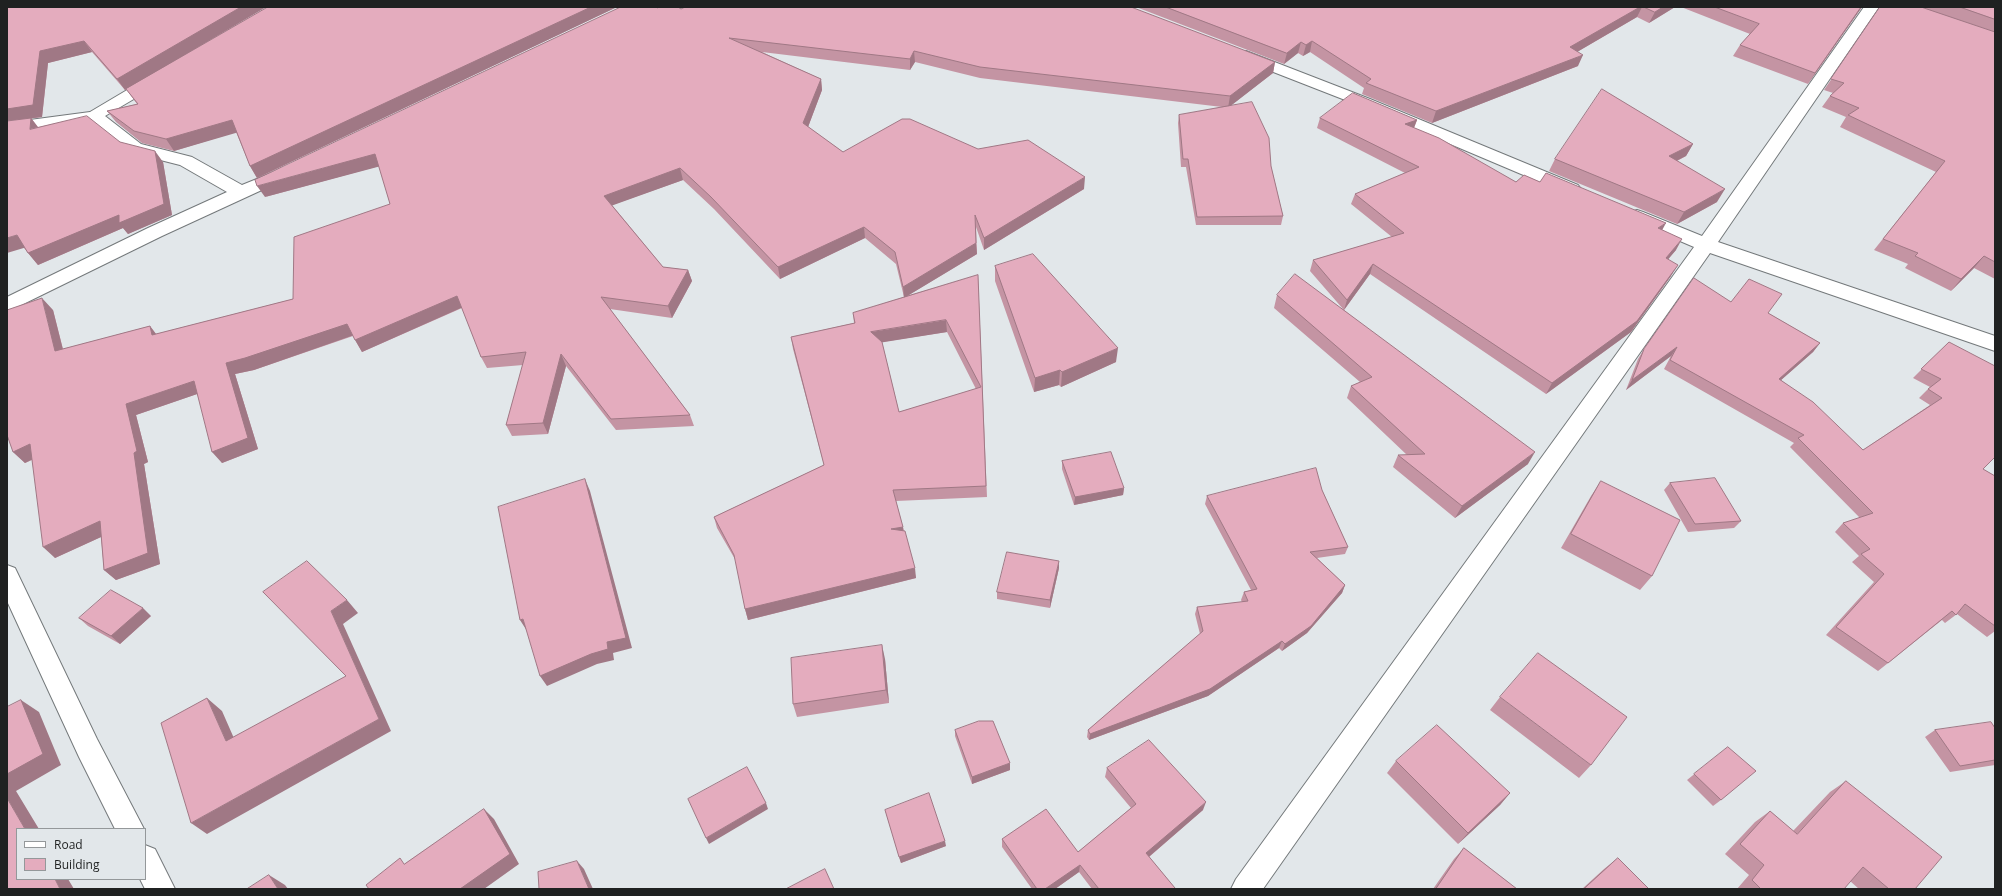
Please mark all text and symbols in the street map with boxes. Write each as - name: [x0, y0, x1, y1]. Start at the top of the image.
- legend: [16, 828, 146, 880]
- text: Road: [54, 836, 83, 853]
- text: Building: [54, 856, 99, 873]

